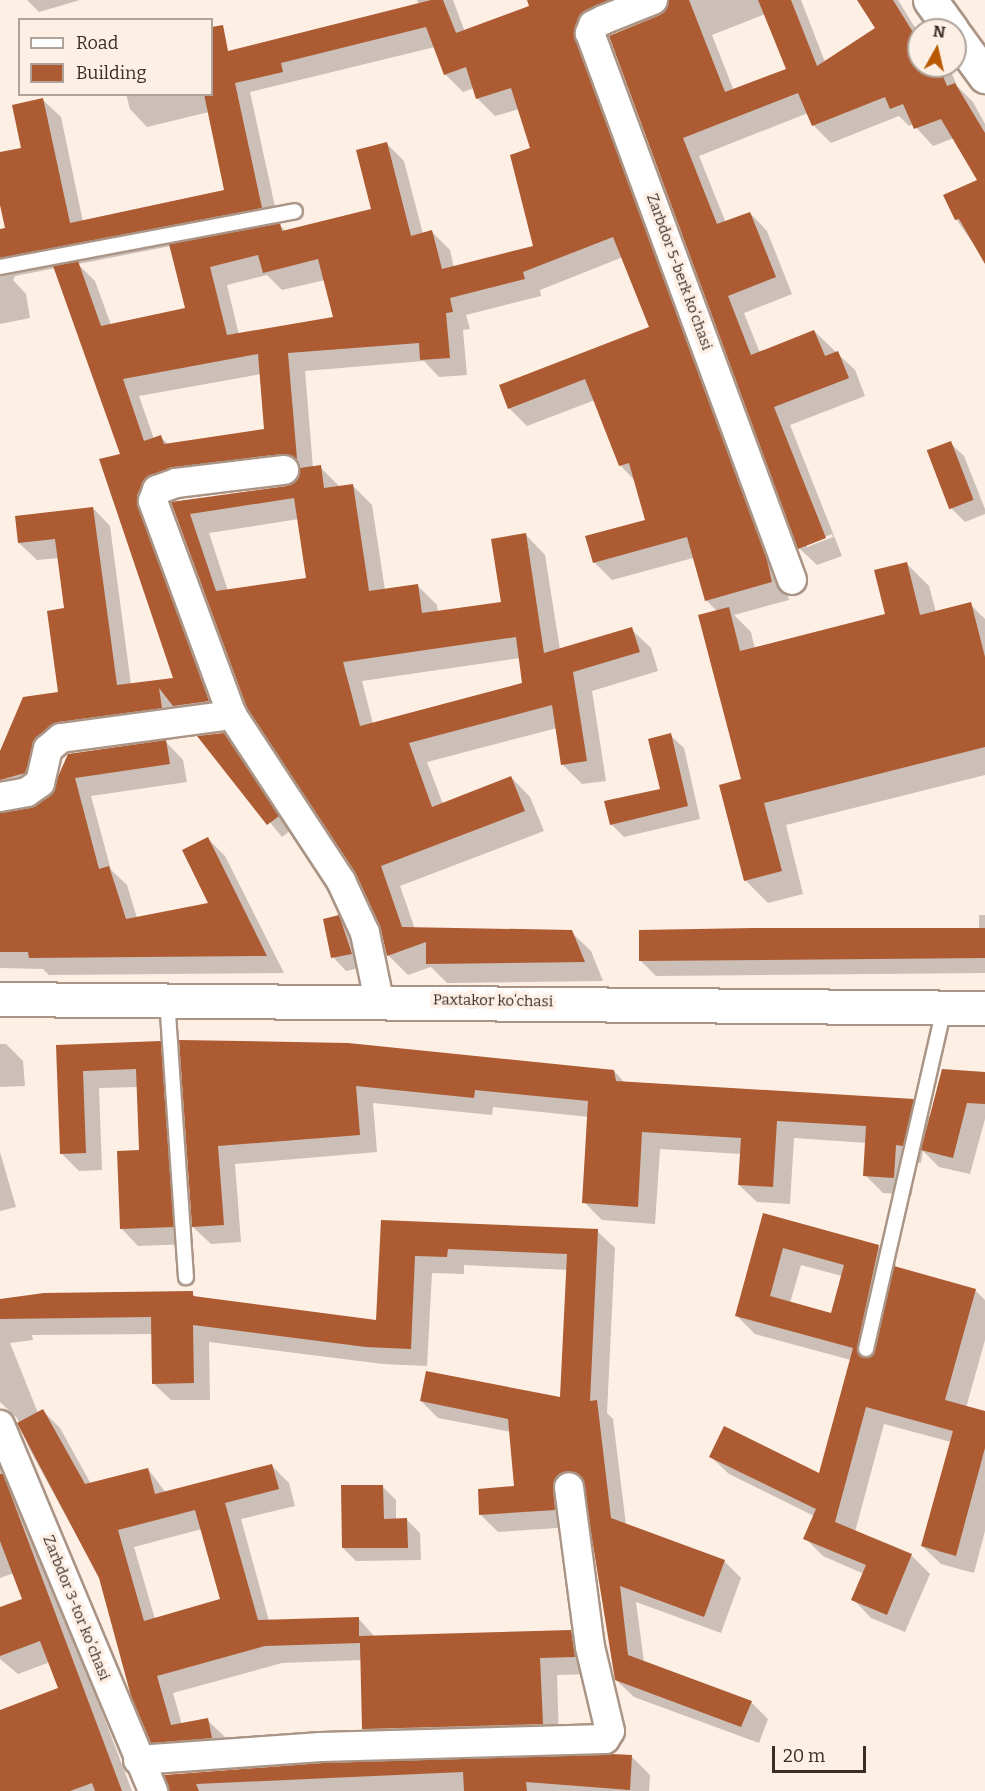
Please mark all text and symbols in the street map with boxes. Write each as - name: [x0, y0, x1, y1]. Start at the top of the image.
- legend: [18, 18, 213, 96]
- north arrow: [907, 18, 967, 78]
- text: N: [932, 21, 947, 42]
- text: Road: [76, 32, 118, 54]
- text: Building: [76, 62, 147, 84]
- street label: Zarbdor 5-berk koʻchasi: [642, 191, 716, 353]
- street label: Paxtakor koʻchasi: [433, 991, 553, 1011]
- street label: Zarbdor 3-tor koʼchasi: [39, 1533, 113, 1683]
- scale bar: [775, 1734, 870, 1772]
- text: 20 m: [783, 1745, 825, 1767]

